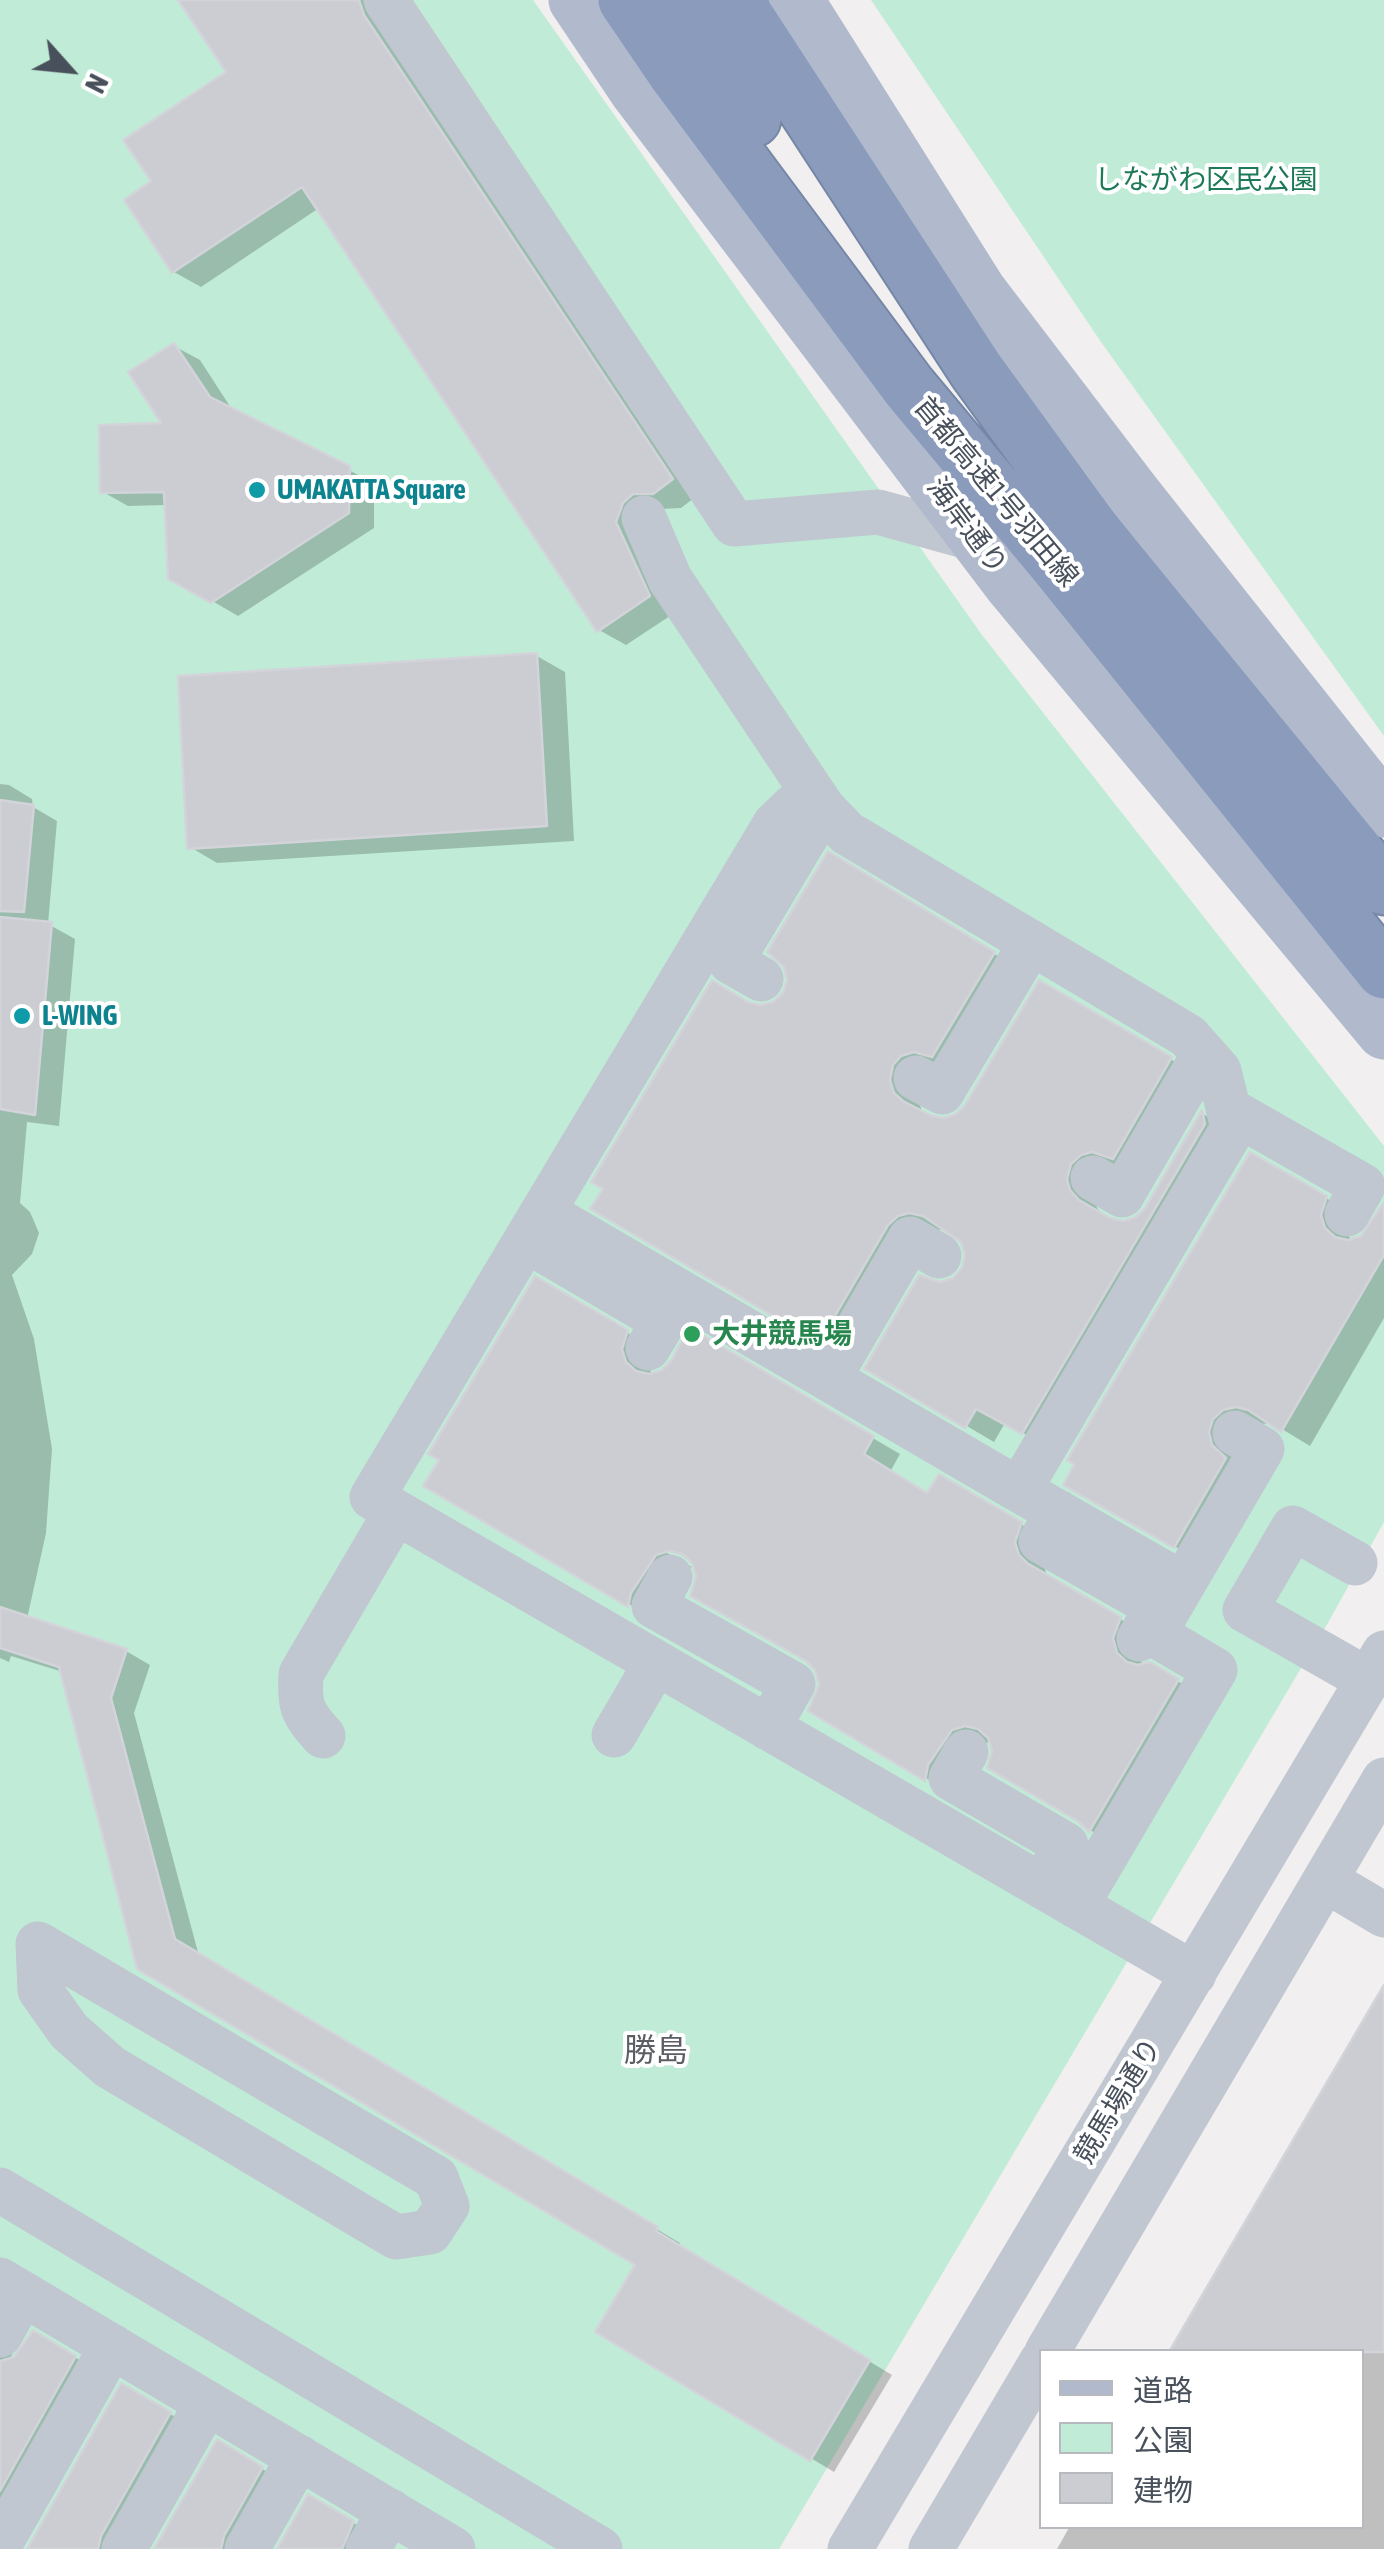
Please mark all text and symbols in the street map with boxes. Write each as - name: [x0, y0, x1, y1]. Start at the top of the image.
- north arrow: [20, 20, 120, 120]
- text: N: [79, 69, 115, 98]
- park label: しながわ区民公園: [1094, 163, 1318, 197]
- street label: 首都高速1号羽田線: [907, 390, 1085, 594]
- street label: 海岸通り: [920, 471, 1014, 581]
- place label: UMAKATTA Square: [277, 473, 466, 507]
- marker: UMAKATTA Square: [246, 479, 268, 501]
- place label: L-WING: [42, 999, 117, 1033]
- marker: L-WING: [11, 1005, 33, 1027]
- place label: 大井競馬場: [712, 1317, 852, 1351]
- marker: 大井競馬場: [681, 1323, 703, 1345]
- district label: 勝島: [624, 2032, 688, 2070]
- street label: 競馬場通り: [1068, 2032, 1168, 2170]
- legend: [1039, 2349, 1364, 2529]
- text: 道路: [1133, 2373, 1193, 2407]
- text: 公園: [1133, 2423, 1193, 2457]
- text: 建物: [1133, 2473, 1193, 2507]

